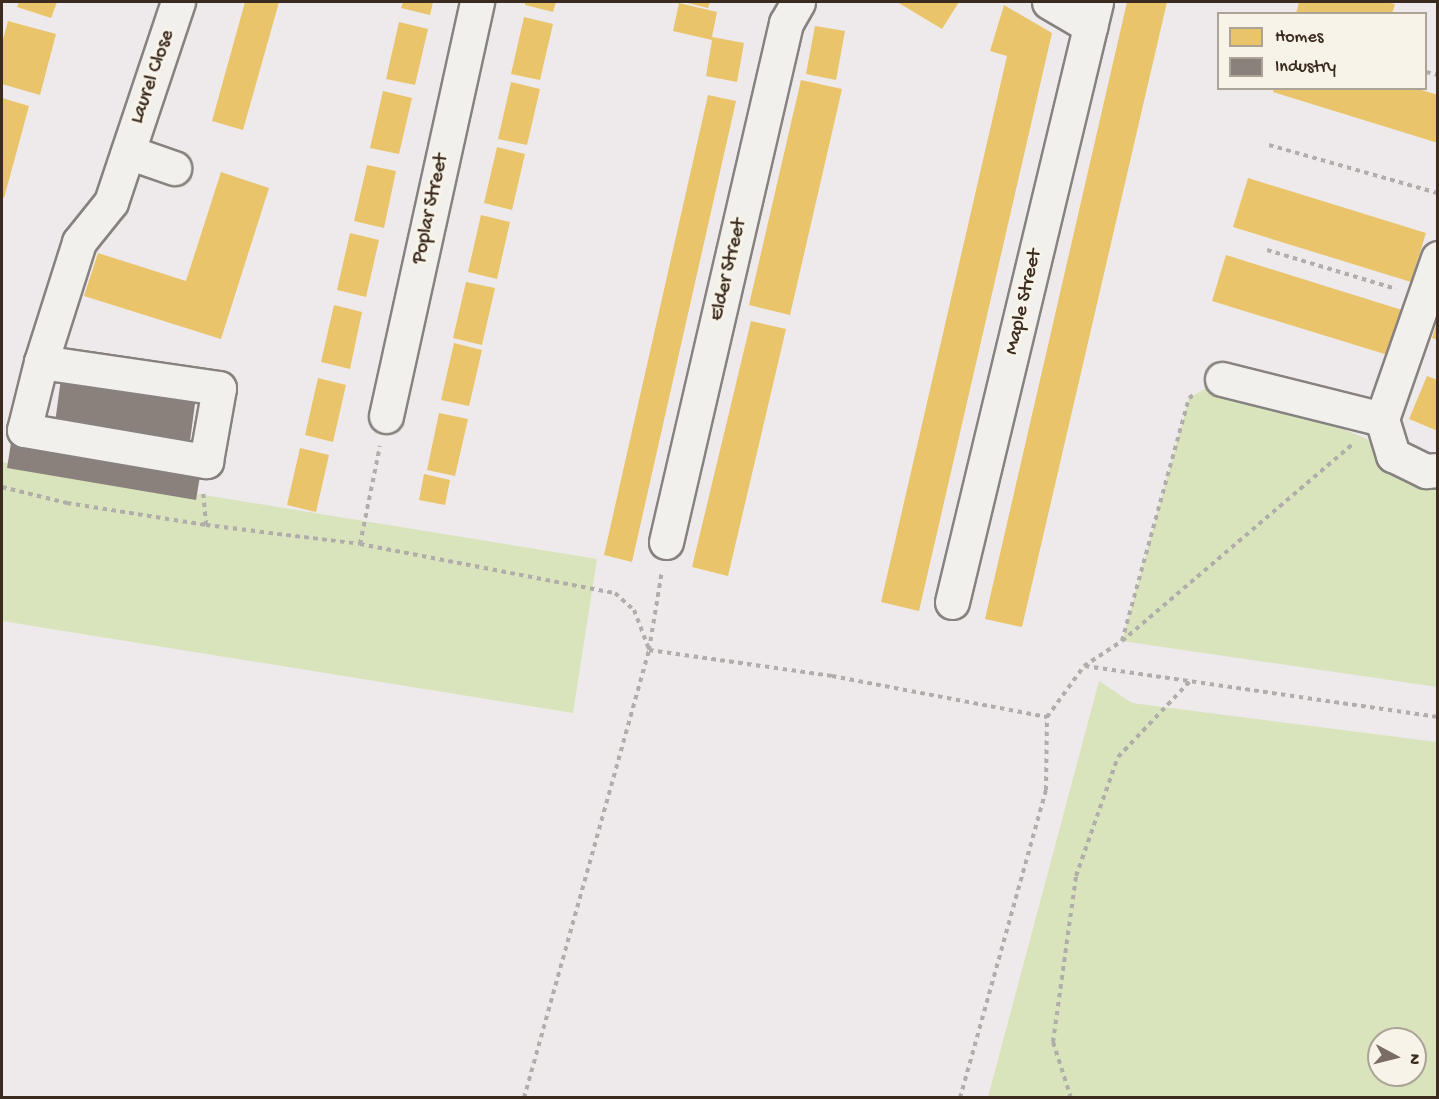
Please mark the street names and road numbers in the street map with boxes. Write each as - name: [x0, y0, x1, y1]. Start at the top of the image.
- street label: Laurel Close: [126, 27, 180, 127]
- street label: Poplar Street: [408, 152, 454, 266]
- street label: Elder Street: [706, 217, 752, 323]
- street label: Maple Street: [1000, 247, 1048, 357]

